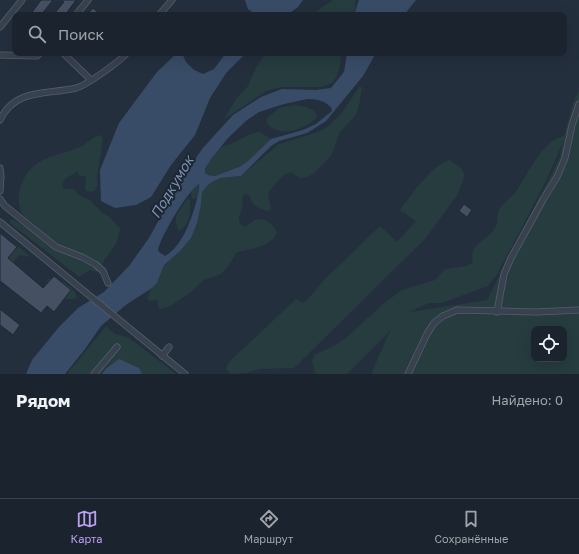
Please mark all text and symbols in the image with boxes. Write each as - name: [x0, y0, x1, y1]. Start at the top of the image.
- search box: [12, 12, 567, 56]
- icon: search: [26, 23, 48, 45]
- text: Поиск: [58, 25, 104, 43]
- water label: Подкумок: [146, 151, 198, 221]
- map controls: [531, 326, 567, 362]
- button: locate: [531, 326, 567, 362]
- text: Рядом: [16, 390, 70, 411]
- text: Найдено: 0: [491, 392, 563, 408]
- tab: Карта: [71, 508, 102, 545]
- tab: Маршрут: [244, 508, 293, 545]
- tab: Сохранённые: [435, 508, 508, 545]

